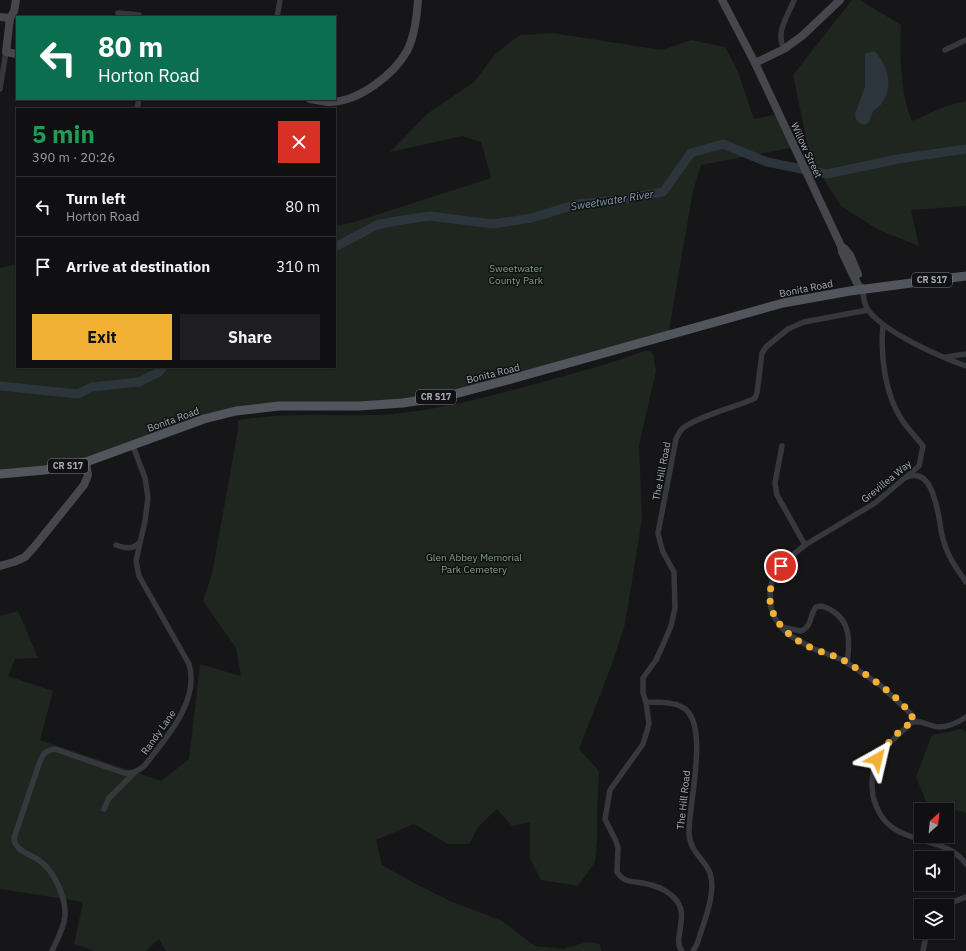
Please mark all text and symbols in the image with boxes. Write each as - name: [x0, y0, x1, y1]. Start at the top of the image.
- text: 80 m: [98, 28, 163, 65]
- icon: left: [32, 32, 84, 84]
- text: Horton Road: [98, 64, 200, 87]
- text: 5 min: [32, 118, 95, 150]
- street label: Willow Street: [788, 120, 825, 181]
- button: close: [278, 121, 320, 163]
- text: 390 m · 20:26: [32, 149, 115, 166]
- water label: Sweetwater River: [570, 186, 655, 213]
- text: Turn left: [66, 189, 126, 208]
- icon: left: [32, 196, 54, 218]
- text: 80 m: [285, 197, 320, 216]
- text: Horton Road: [66, 208, 139, 225]
- icon: arrive: [32, 256, 54, 278]
- text: Arrive at destination: [66, 257, 210, 276]
- text: 310 m: [276, 257, 320, 276]
- park label: Sweetwater County Park: [489, 262, 544, 287]
- road number: CR S17: [912, 273, 952, 287]
- street label: Bonita Road: [778, 277, 834, 300]
- button: Exit: [32, 314, 172, 360]
- button: Share: [180, 314, 320, 360]
- street label: Bonita Road: [465, 361, 521, 386]
- road number: CR S17: [416, 390, 456, 404]
- street label: Bonita Road: [145, 404, 201, 435]
- street label: The Hill Road: [649, 441, 674, 502]
- street label: Grevillea Way: [858, 457, 914, 506]
- road number: CR S17: [48, 459, 88, 473]
- pin: [764, 549, 798, 583]
- park label: Glen Abbey Memorial Park Cemetery: [426, 551, 522, 576]
- icon: arrive: [770, 555, 792, 577]
- street label: Randy Lane: [138, 707, 179, 757]
- position arrow: [856, 738, 898, 780]
- street label: The Hill Road: [674, 770, 693, 830]
- north arrow: [914, 803, 954, 843]
- map controls: [914, 803, 954, 939]
- button: sound: [914, 851, 954, 891]
- button: layers: [914, 899, 954, 939]

